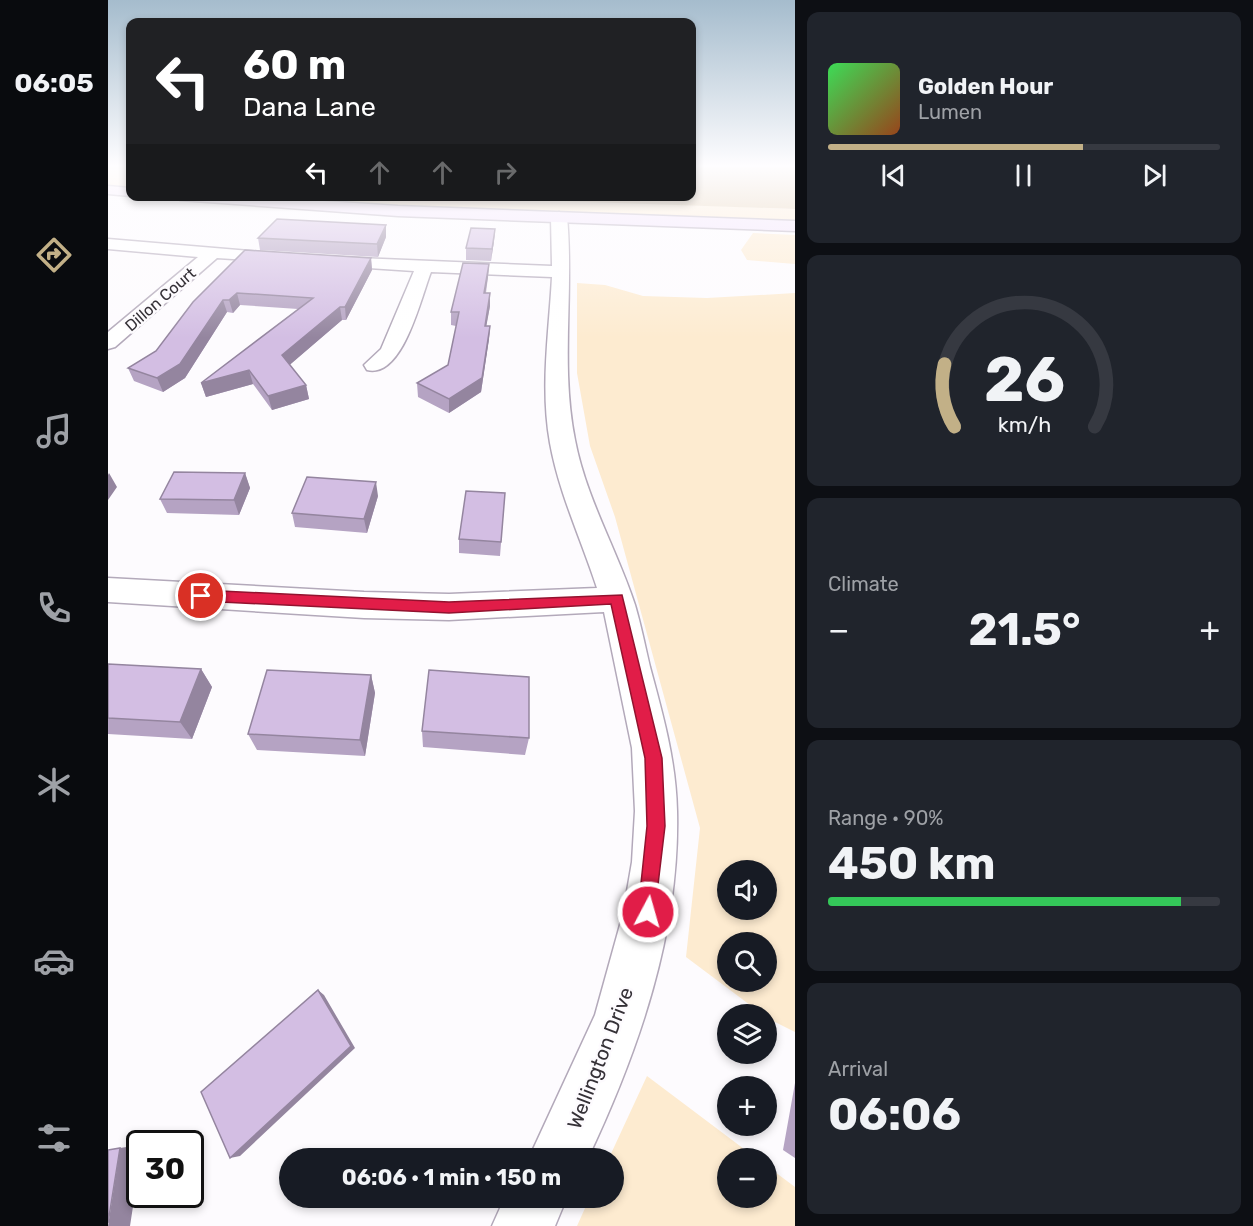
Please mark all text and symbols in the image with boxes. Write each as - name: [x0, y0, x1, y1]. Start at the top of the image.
- text: 60 m: [243, 40, 346, 90]
- icon: left: [144, 42, 222, 120]
- text: 06:05: [14, 67, 94, 99]
- text: Golden Hour: [918, 73, 1053, 100]
- text: Dana Lane: [243, 91, 376, 123]
- text: Lumen: [918, 100, 982, 124]
- icon: left: [300, 156, 333, 189]
- icon: ahead: [363, 156, 396, 189]
- icon: ahead: [426, 156, 459, 189]
- icon: right: [489, 156, 522, 189]
- icon: previous: [877, 159, 910, 192]
- icon: pause: [1007, 159, 1040, 192]
- icon: next: [1138, 159, 1171, 192]
- icon: directions: [33, 234, 75, 276]
- street label: Dillon Court: [121, 264, 199, 335]
- text: 26: [983, 343, 1065, 417]
- icon: music: [33, 410, 75, 452]
- text: km/h: [997, 413, 1051, 438]
- pin: [175, 570, 226, 621]
- text: Climate: [828, 572, 899, 596]
- icon: arrive: [184, 579, 217, 612]
- icon: phone: [33, 587, 75, 629]
- text: 21.5°: [968, 603, 1080, 656]
- text: −: [828, 610, 849, 649]
- text: +: [1199, 610, 1220, 649]
- icon: climate: [33, 764, 75, 806]
- text: Range · 90%: [828, 806, 944, 830]
- text: 450 km: [828, 837, 996, 890]
- map controls: [717, 860, 777, 1208]
- button: sound: [717, 860, 777, 920]
- position arrow: [616, 880, 680, 944]
- button: search: [717, 932, 777, 992]
- icon: car: [33, 940, 75, 982]
- street label: Wellington Drive: [562, 984, 638, 1132]
- button: layers: [717, 1004, 777, 1064]
- text: Arrival: [828, 1057, 888, 1081]
- button: +: [717, 1076, 777, 1136]
- text: 06:06: [828, 1088, 961, 1141]
- icon: filters: [33, 1117, 75, 1159]
- speed limit sign: 30: [126, 1130, 204, 1208]
- button: −: [717, 1148, 777, 1208]
- text: 06:06 · 1 min · 150 m: [342, 1164, 561, 1191]

